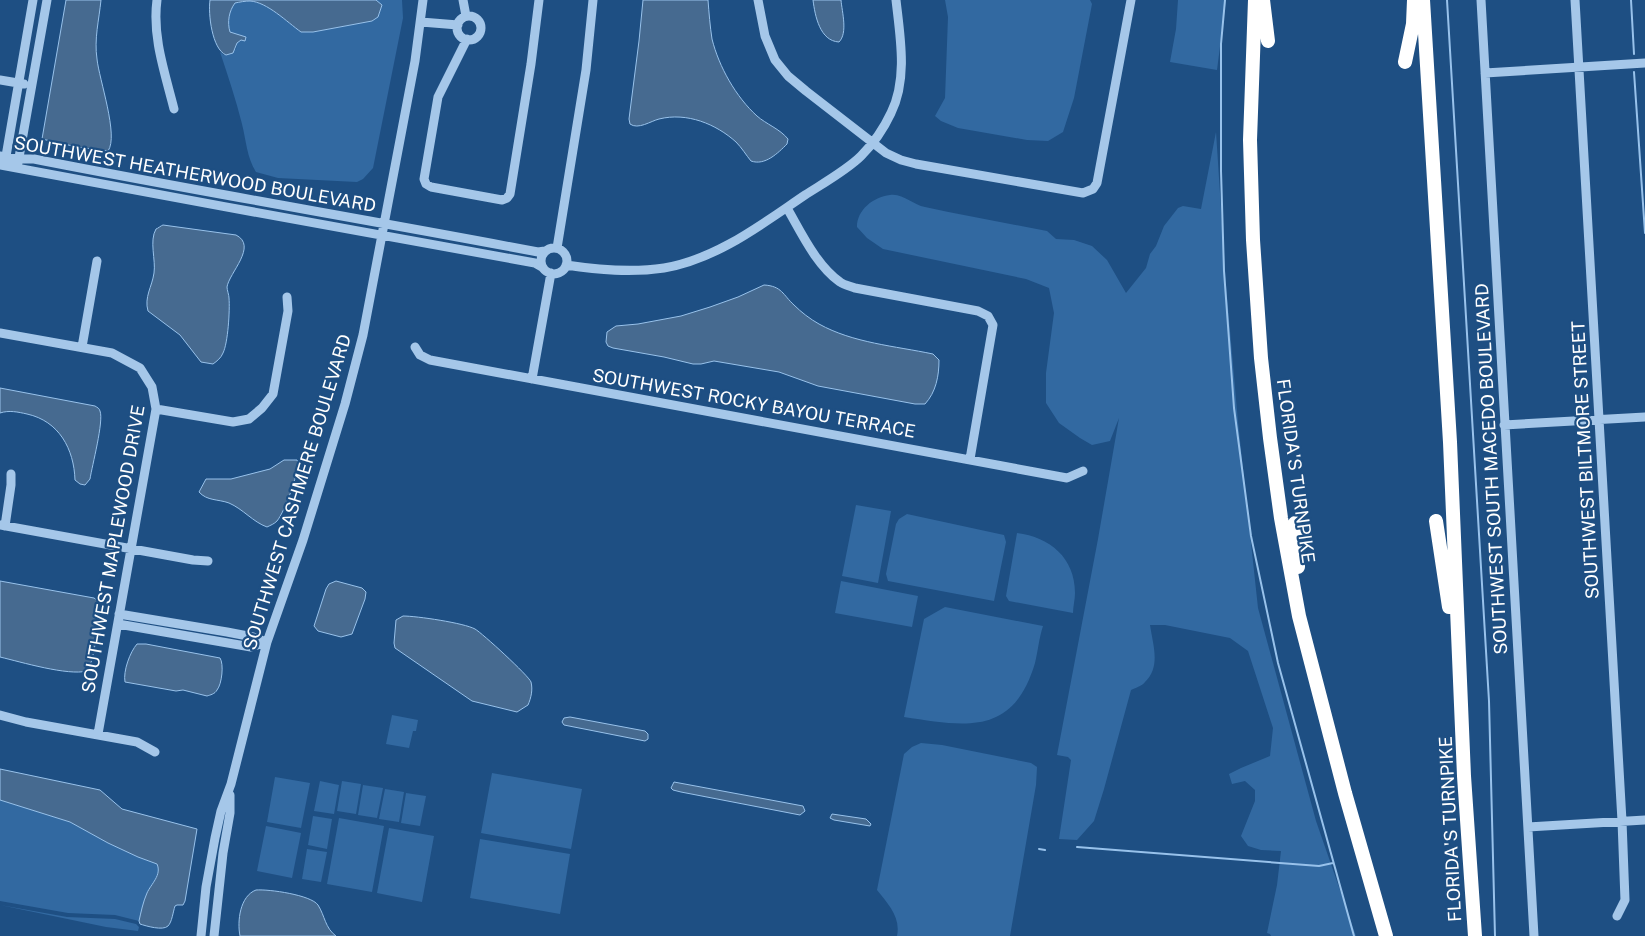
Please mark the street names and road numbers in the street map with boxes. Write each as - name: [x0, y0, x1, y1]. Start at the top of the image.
- street label: SOUTHWEST HEATHERWOOD BOULEVARD: [12, 132, 378, 216]
- street label: SOUTHWEST SOUTH MACEDO BOULEVARD: [1471, 283, 1511, 655]
- street label: SOUTHWEST BILTMORE STREET: [1567, 320, 1603, 600]
- street label: SOUTHWEST CASHMERE BOULEVARD: [239, 332, 355, 652]
- street label: SOUTHWEST ROCKY BAYOU TERRACE: [591, 364, 917, 442]
- street label: FLORIDA'S TURNPIKE: [1273, 377, 1319, 565]
- street label: SOUTHWEST MAPLEWOOD DRIVE: [77, 403, 149, 695]
- street label: FLORIDA'S TURNPIKE: [1435, 736, 1465, 922]

